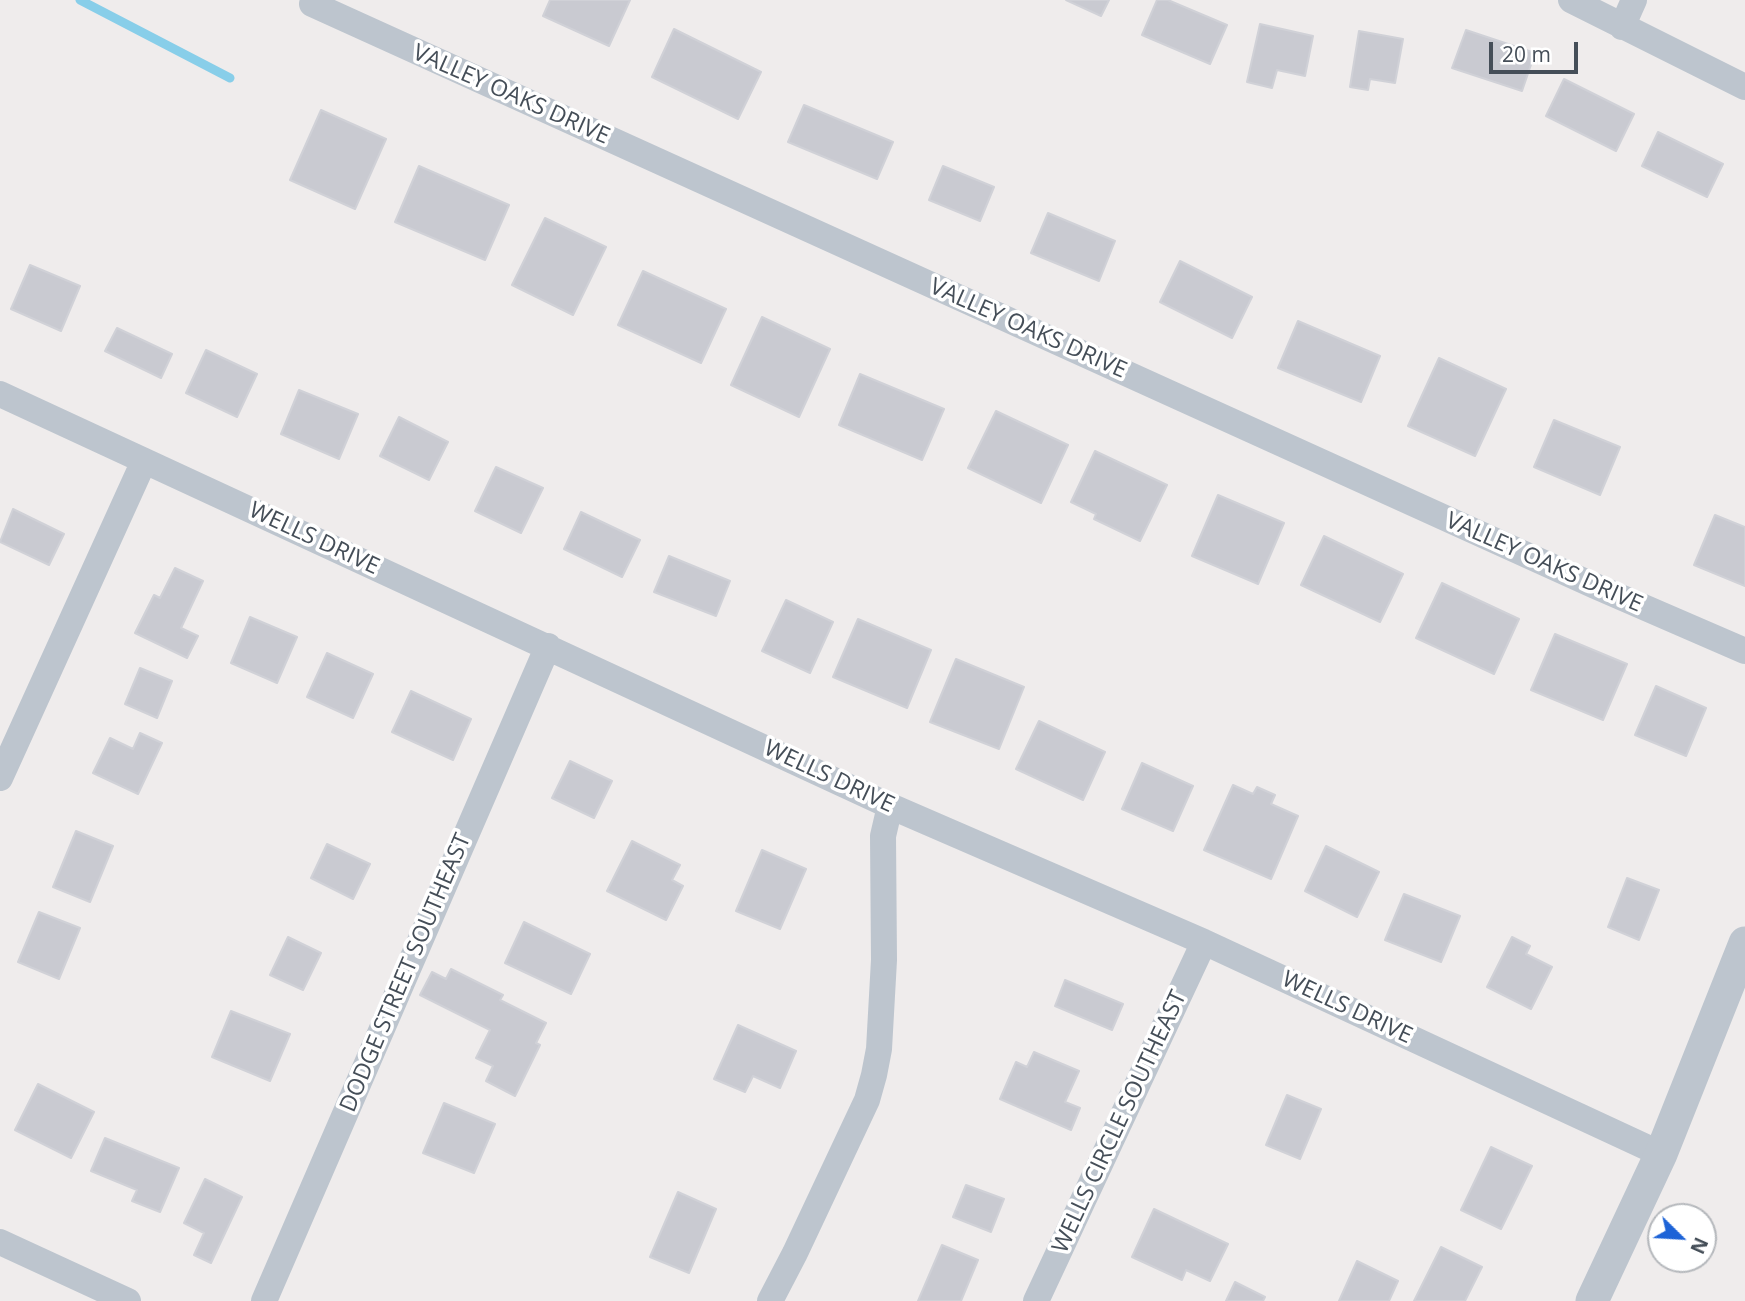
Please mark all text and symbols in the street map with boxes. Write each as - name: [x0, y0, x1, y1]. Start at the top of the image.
- scale bar: [1493, 28, 1582, 72]
- street label: VALLEY OAKS DRIVE: [408, 39, 614, 151]
- text: 20 m: [1502, 40, 1551, 68]
- street label: VALLEY OAKS DRIVE: [925, 273, 1131, 385]
- street label: WELLS DRIVE: [245, 497, 383, 581]
- street label: VALLEY OAKS DRIVE: [1441, 507, 1647, 619]
- street label: WELLS DRIVE: [760, 735, 898, 819]
- street label: DODGE STREET SOUTHEAST: [335, 830, 477, 1116]
- street label: WELLS DRIVE: [1278, 966, 1416, 1050]
- street label: WELLS CIRCLE SOUTHEAST: [1047, 986, 1193, 1258]
- north arrow: [1647, 1203, 1717, 1273]
- text: N: [1684, 1233, 1714, 1258]

